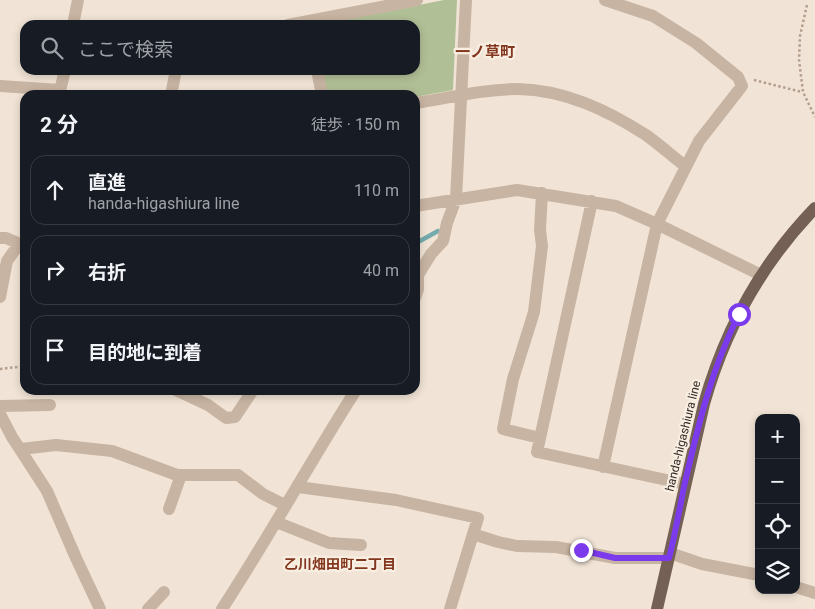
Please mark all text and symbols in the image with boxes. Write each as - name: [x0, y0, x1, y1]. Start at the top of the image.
- search box: [20, 20, 420, 75]
- icon: search: [38, 34, 66, 62]
- text: ここで検索: [78, 38, 173, 61]
- district label: 一ノ草町: [455, 43, 515, 61]
- text: 2 分: [40, 113, 78, 137]
- text: 徒歩 · 150 m: [311, 115, 400, 134]
- text: 直進: [88, 171, 126, 194]
- icon: ahead: [41, 176, 69, 204]
- text: 110 m: [354, 181, 399, 200]
- text: handa-higashiura line: [88, 194, 240, 213]
- icon: right: [41, 256, 69, 284]
- text: 右折: [88, 261, 126, 284]
- text: 40 m: [363, 261, 399, 280]
- route start: [728, 303, 751, 326]
- icon: arrive: [41, 336, 69, 364]
- text: 目的地に到着: [88, 341, 202, 364]
- street label: handa-higashiura line: [662, 379, 704, 493]
- map controls: [755, 414, 800, 594]
- button: +: [755, 414, 800, 459]
- button: −: [755, 459, 800, 504]
- button: locate: [755, 504, 800, 549]
- route end: [570, 539, 593, 562]
- button: layers: [755, 549, 800, 594]
- district label: 乙川畑田町二丁目: [284, 556, 396, 572]

